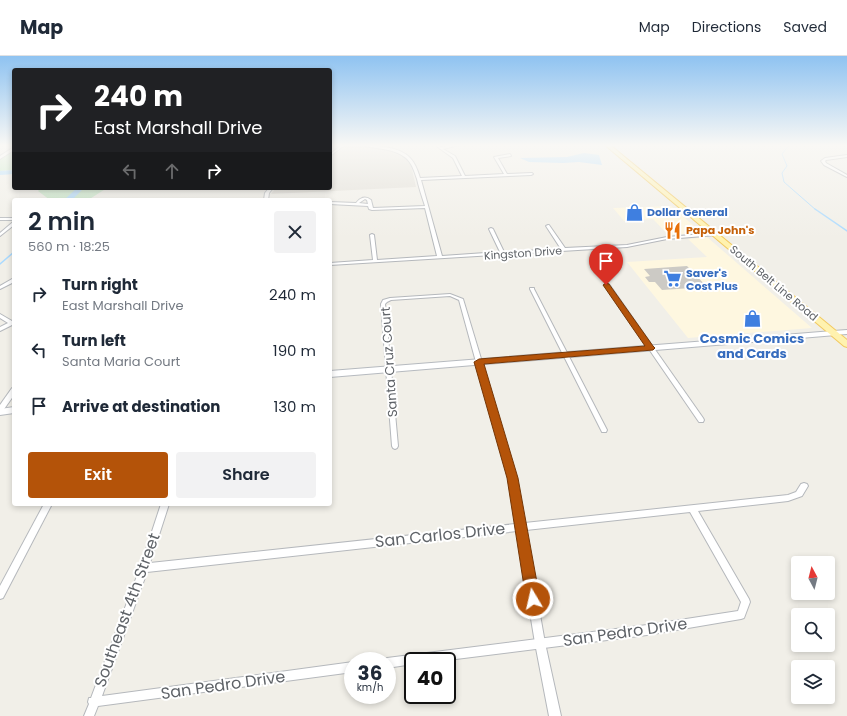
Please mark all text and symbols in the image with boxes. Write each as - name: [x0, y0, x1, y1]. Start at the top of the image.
- text: Map: [20, 14, 63, 41]
- text: Map: [639, 17, 670, 37]
- text: Directions: [692, 17, 761, 37]
- text: Saved: [783, 17, 827, 37]
- text: 240 m: [94, 77, 183, 116]
- icon: right: [28, 84, 80, 136]
- text: East Marshall Drive: [94, 115, 262, 140]
- icon: left: [119, 160, 141, 182]
- icon: ahead: [161, 160, 183, 182]
- icon: right: [203, 160, 225, 182]
- shop icon: Dollar General: [624, 202, 644, 222]
- place label: Dollar General: [647, 204, 728, 220]
- text: 2 min: [28, 205, 95, 238]
- button: close: [274, 211, 316, 253]
- restaurant icon: Papa John's: [663, 220, 683, 240]
- place label: Papa John's: [686, 222, 754, 238]
- text: 560 m · 18:25: [28, 237, 110, 256]
- street label: South Belt Line Road: [726, 241, 822, 325]
- street label: Kingston Drive: [483, 242, 563, 264]
- pin: [589, 244, 623, 285]
- icon: arrive: [595, 250, 617, 272]
- place label: Saver's Cost Plus: [686, 265, 738, 294]
- supermarket icon: Saver's Cost Plus: [663, 269, 683, 289]
- text: Turn right: [62, 274, 138, 295]
- icon: right: [28, 283, 50, 305]
- text: 240 m: [269, 284, 316, 305]
- text: East Marshall Drive: [62, 296, 184, 315]
- street label: Santa Cruz Court: [376, 306, 402, 418]
- shop icon: Cosmic Comics and Cards: [742, 309, 762, 329]
- place label: Cosmic Comics and Cards: [700, 329, 804, 363]
- text: Turn left: [62, 330, 126, 351]
- icon: left: [28, 339, 50, 361]
- text: 190 m: [273, 340, 316, 361]
- text: Santa Maria Court: [62, 352, 180, 371]
- icon: arrive: [28, 395, 50, 417]
- text: Arrive at destination: [62, 396, 220, 417]
- text: 130 m: [273, 396, 316, 417]
- button: Exit: [28, 452, 168, 498]
- button: Share: [176, 452, 316, 498]
- street label: San Carlos Drive: [374, 517, 506, 553]
- street label: Southeast 4th Street: [88, 530, 166, 690]
- north arrow: [791, 556, 835, 600]
- map controls: [791, 556, 835, 704]
- position arrow: [512, 578, 554, 620]
- button: search: [791, 608, 835, 652]
- street label: San Pedro Drive: [561, 612, 689, 652]
- speed limit sign: 40: [404, 652, 456, 704]
- text: 36: [358, 659, 382, 687]
- button: layers: [791, 660, 835, 704]
- street label: San Pedro Drive: [159, 665, 287, 705]
- text: km/h: [357, 680, 383, 695]

